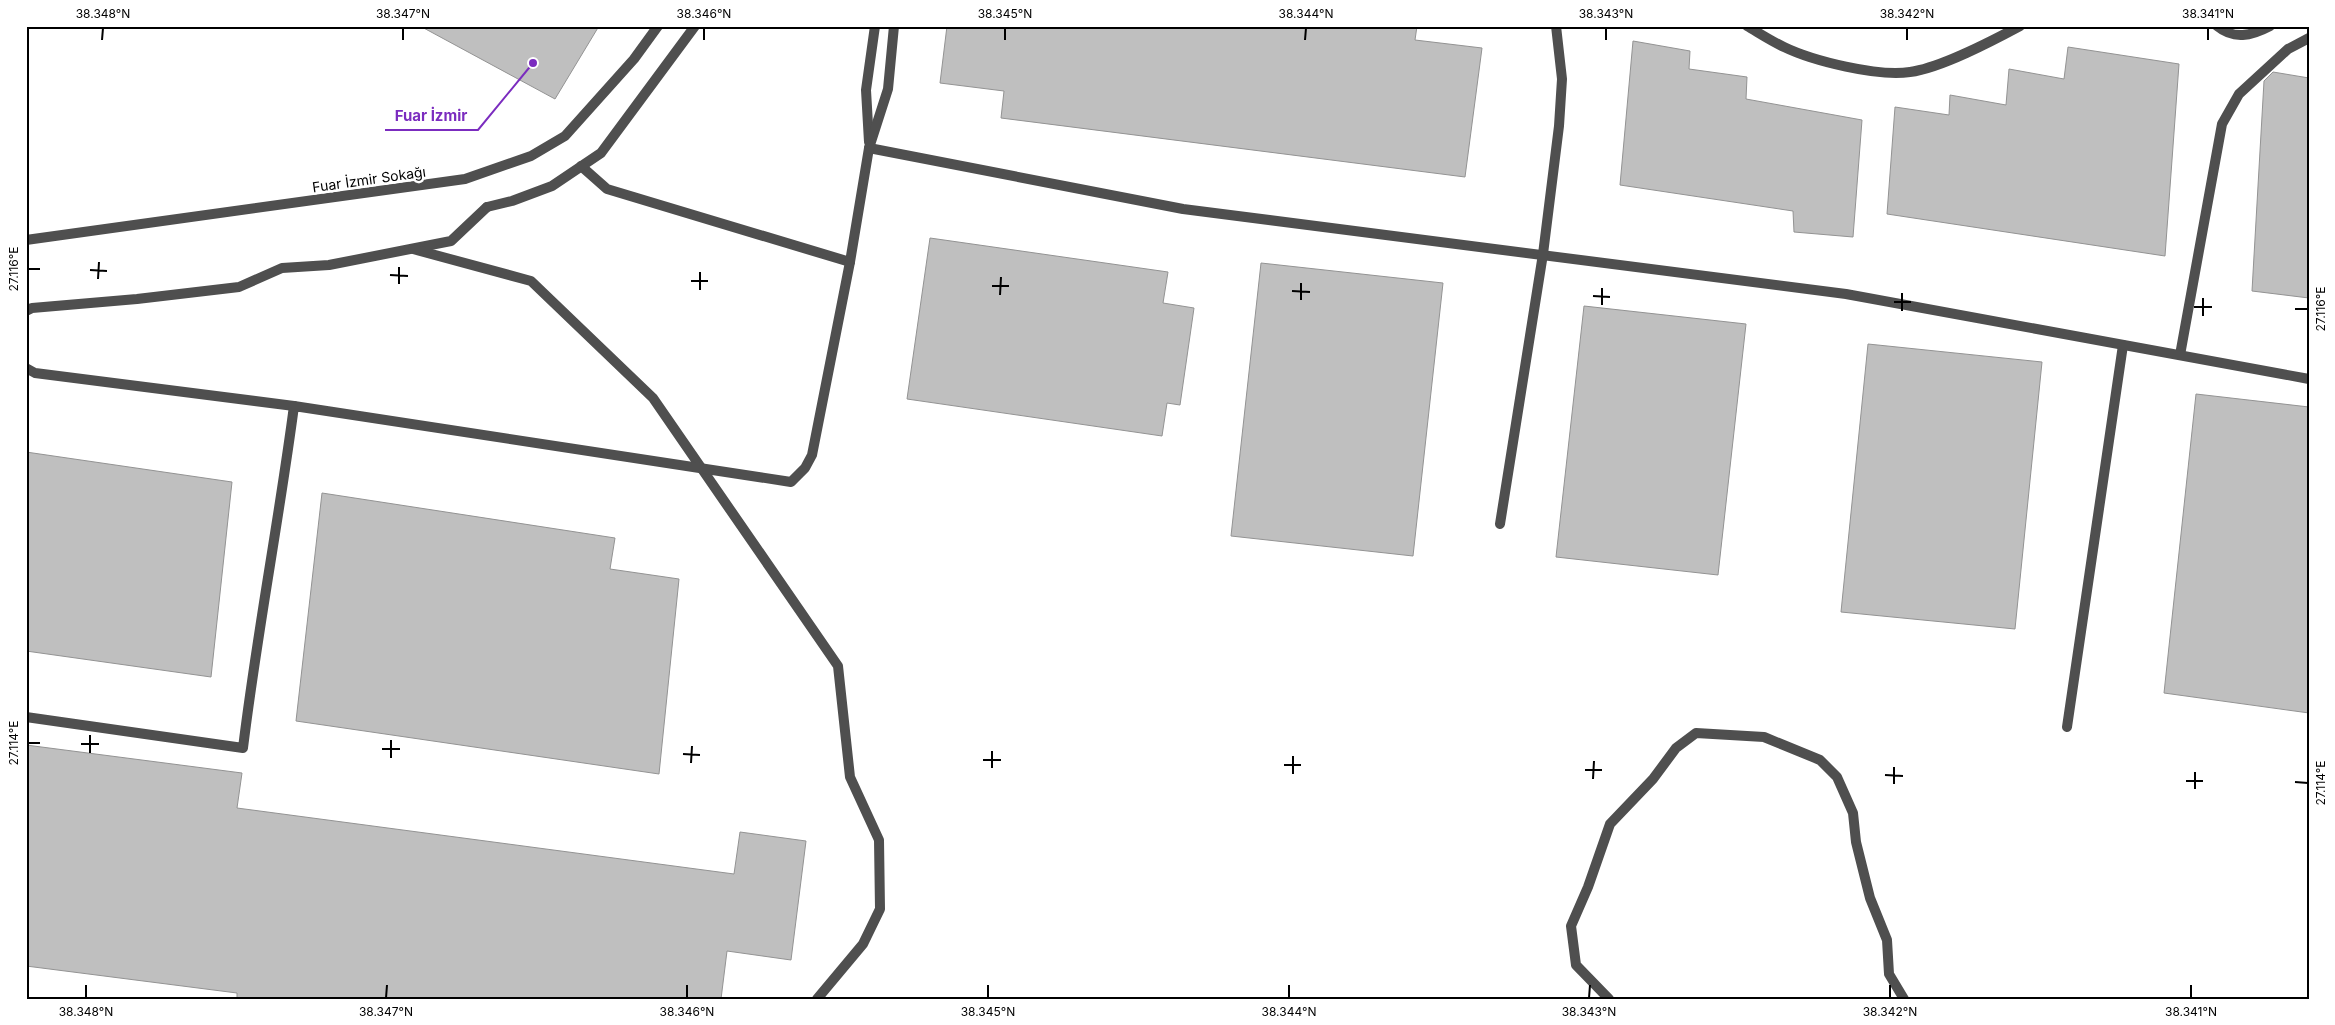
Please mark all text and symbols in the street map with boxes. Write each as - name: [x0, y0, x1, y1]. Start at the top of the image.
- text: 38.348°N: [76, 6, 130, 21]
- text: 38.347°N: [376, 6, 430, 21]
- text: 38.346°N: [677, 6, 731, 21]
- text: 38.345°N: [978, 6, 1032, 21]
- text: 38.344°N: [1279, 6, 1333, 21]
- text: 38.343°N: [1579, 6, 1633, 21]
- text: 38.342°N: [1880, 6, 1934, 21]
- text: 38.341°N: [2182, 6, 2234, 21]
- callout: Fuar İzmir: [385, 100, 478, 130]
- text: Fuar İzmir: [395, 106, 467, 125]
- street label: Fuar İzmir Sokağı: [311, 163, 427, 195]
- text: 27.116°E: [6, 247, 21, 291]
- text: 27.116°E: [2313, 287, 2328, 331]
- text: 27.114°E: [6, 721, 21, 766]
- text: 27.114°E: [2313, 761, 2328, 806]
- text: 38.348°N: [59, 1004, 113, 1019]
- text: 38.347°N: [359, 1004, 413, 1019]
- text: 38.346°N: [660, 1004, 714, 1019]
- text: 38.345°N: [961, 1004, 1015, 1019]
- text: 38.344°N: [1262, 1004, 1316, 1019]
- text: 38.343°N: [1562, 1004, 1616, 1019]
- text: 38.342°N: [1863, 1004, 1917, 1019]
- text: 38.341°N: [2165, 1004, 2217, 1019]

